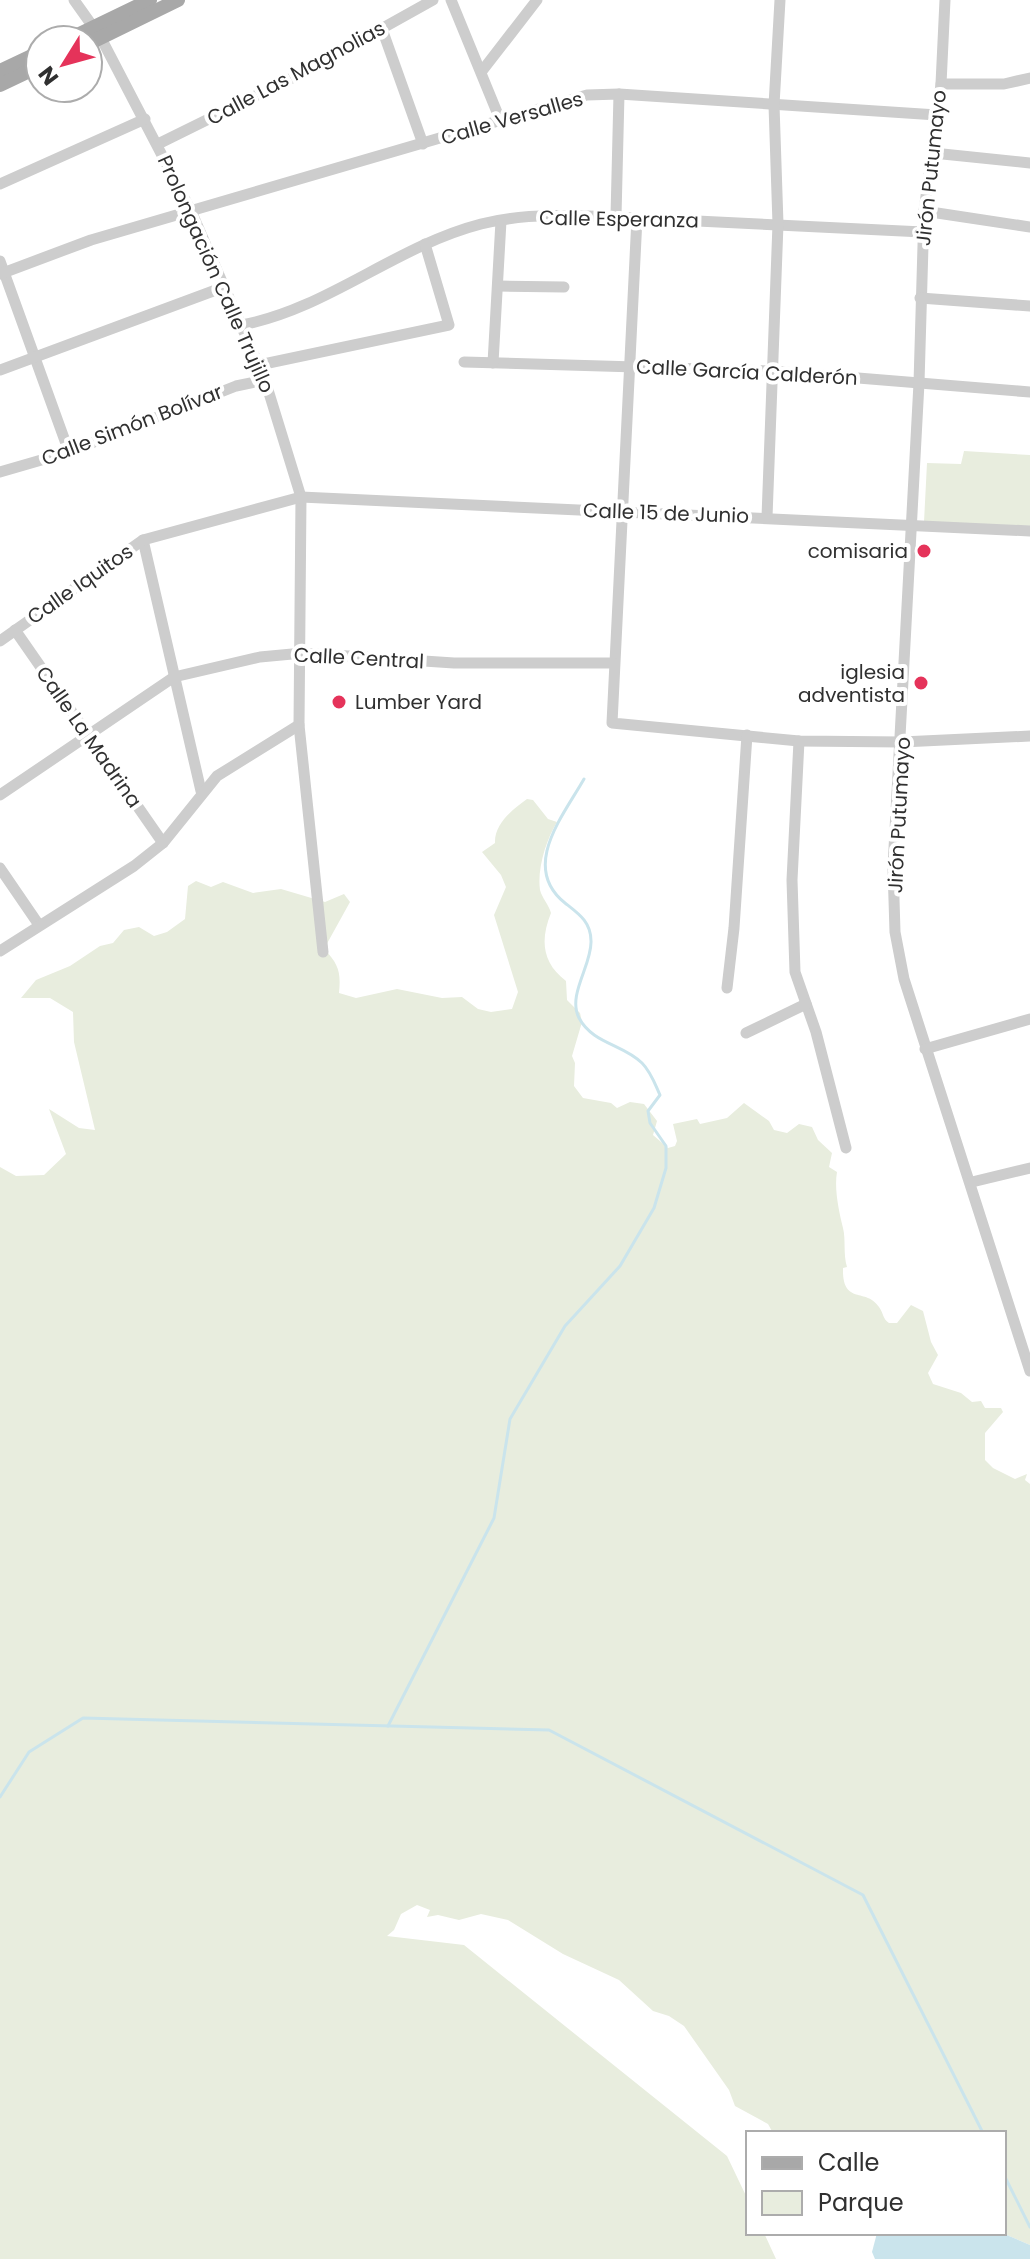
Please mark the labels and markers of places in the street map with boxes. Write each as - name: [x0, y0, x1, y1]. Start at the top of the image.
- place label: comisaria: [808, 537, 908, 565]
- marker: comisaria: [915, 542, 933, 560]
- place label: iglesia adventista: [798, 658, 905, 709]
- marker: iglesia adventista: [912, 674, 930, 692]
- place label: Lumber Yard: [355, 688, 482, 716]
- marker: Lumber Yard: [330, 693, 348, 711]

